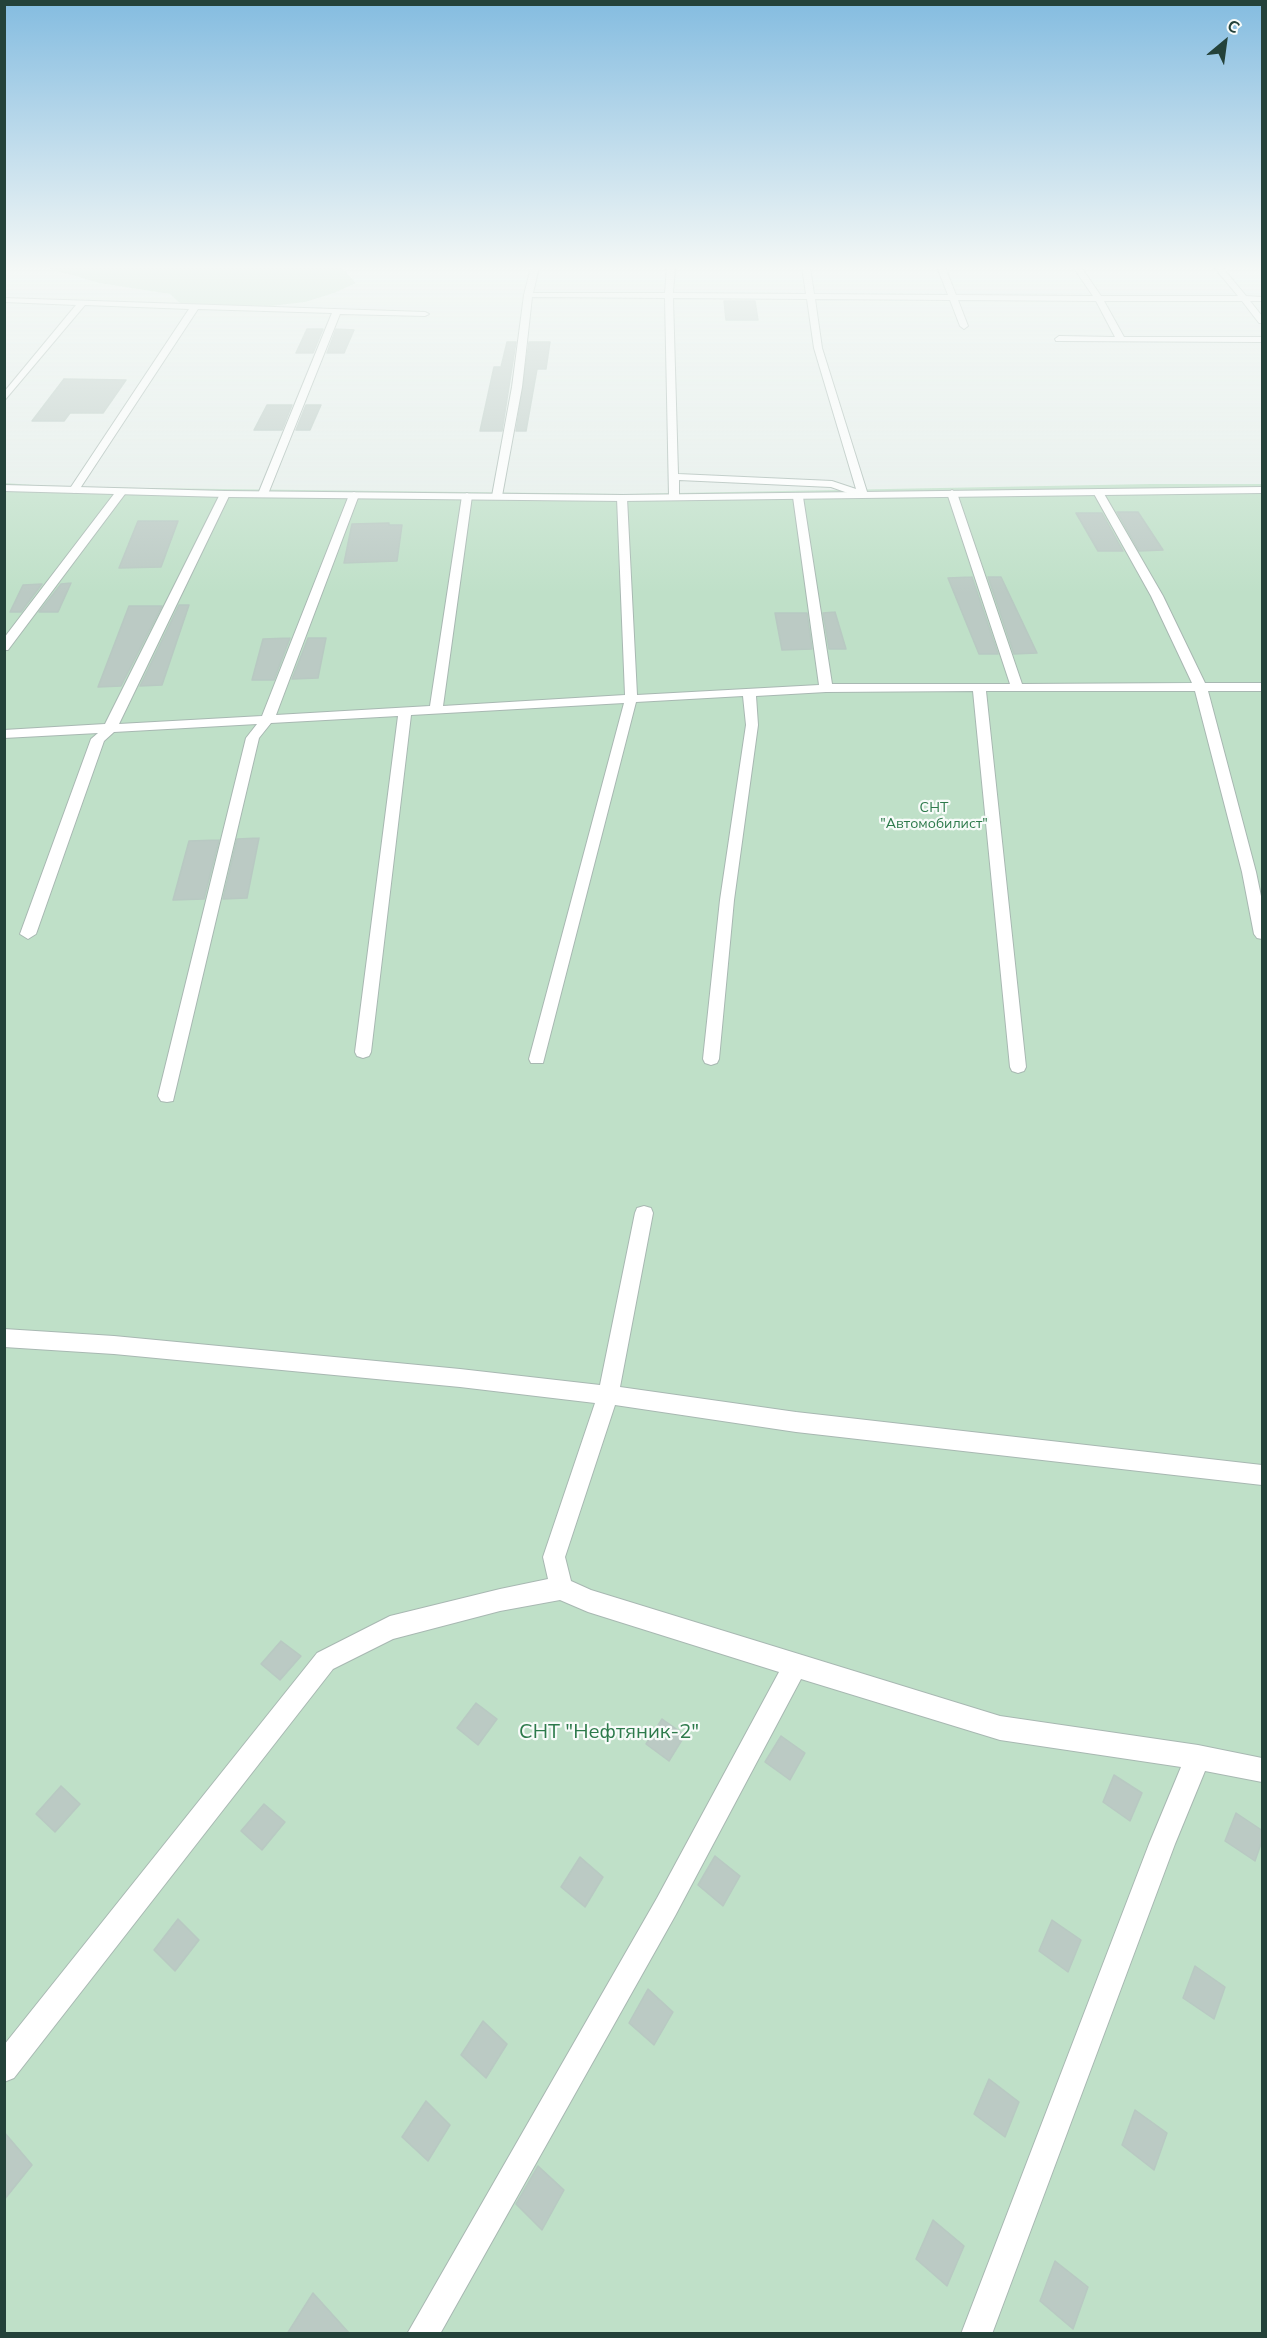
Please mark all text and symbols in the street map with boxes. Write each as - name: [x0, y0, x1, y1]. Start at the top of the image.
- north arrow: [1195, 12, 1255, 72]
- text: С: [1224, 15, 1243, 38]
- park label: СНТ "Автомобилист": [880, 800, 988, 832]
- park label: СНТ "Нефтяник-2": [519, 1720, 699, 1744]

